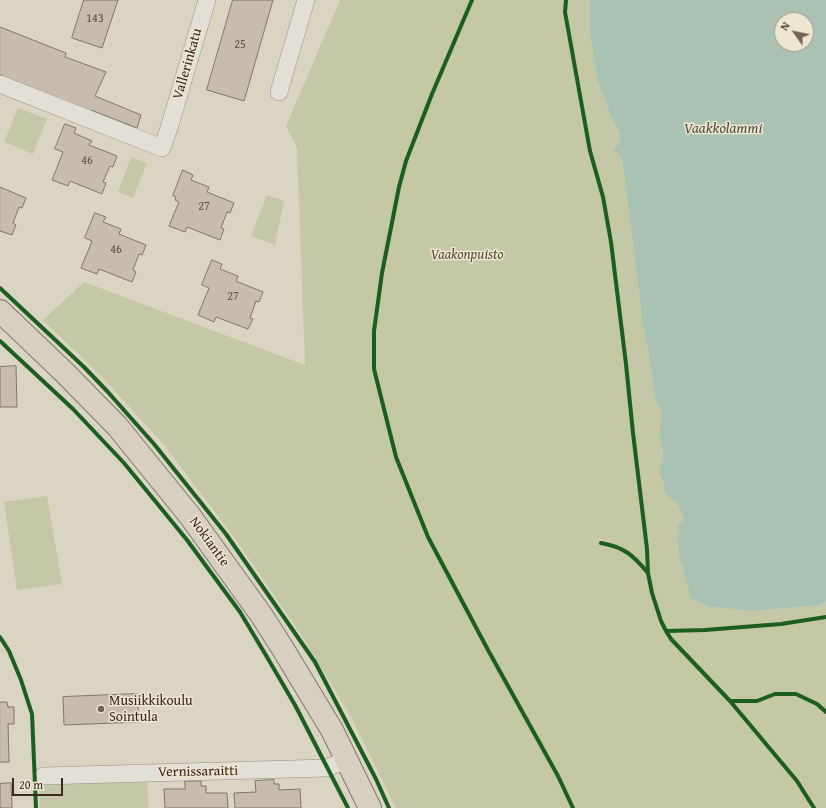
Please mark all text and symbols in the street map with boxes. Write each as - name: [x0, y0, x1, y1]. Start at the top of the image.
- house number: 143: [86, 12, 104, 26]
- north arrow: [774, 12, 814, 52]
- text: N: [776, 19, 793, 33]
- street label: Vallerinkatu: [170, 27, 206, 101]
- house number: 25: [234, 38, 246, 52]
- water label: Vaakkolammi: [684, 120, 762, 138]
- house number: 46: [81, 154, 93, 168]
- house number: 27: [198, 200, 210, 214]
- house number: 46: [110, 243, 122, 257]
- park label: Vaakonpuisto: [430, 247, 504, 263]
- house number: 27: [227, 290, 239, 304]
- street label: Nokiantie: [185, 514, 233, 570]
- place label: Musiikkikoulu Sointula: [109, 693, 193, 726]
- marker: Musiikkikoulu Sointula: [96, 704, 106, 714]
- street label: Vernissaraitti: [158, 763, 238, 781]
- scale bar: [14, 770, 65, 796]
- text: 20 m: [19, 776, 43, 793]

